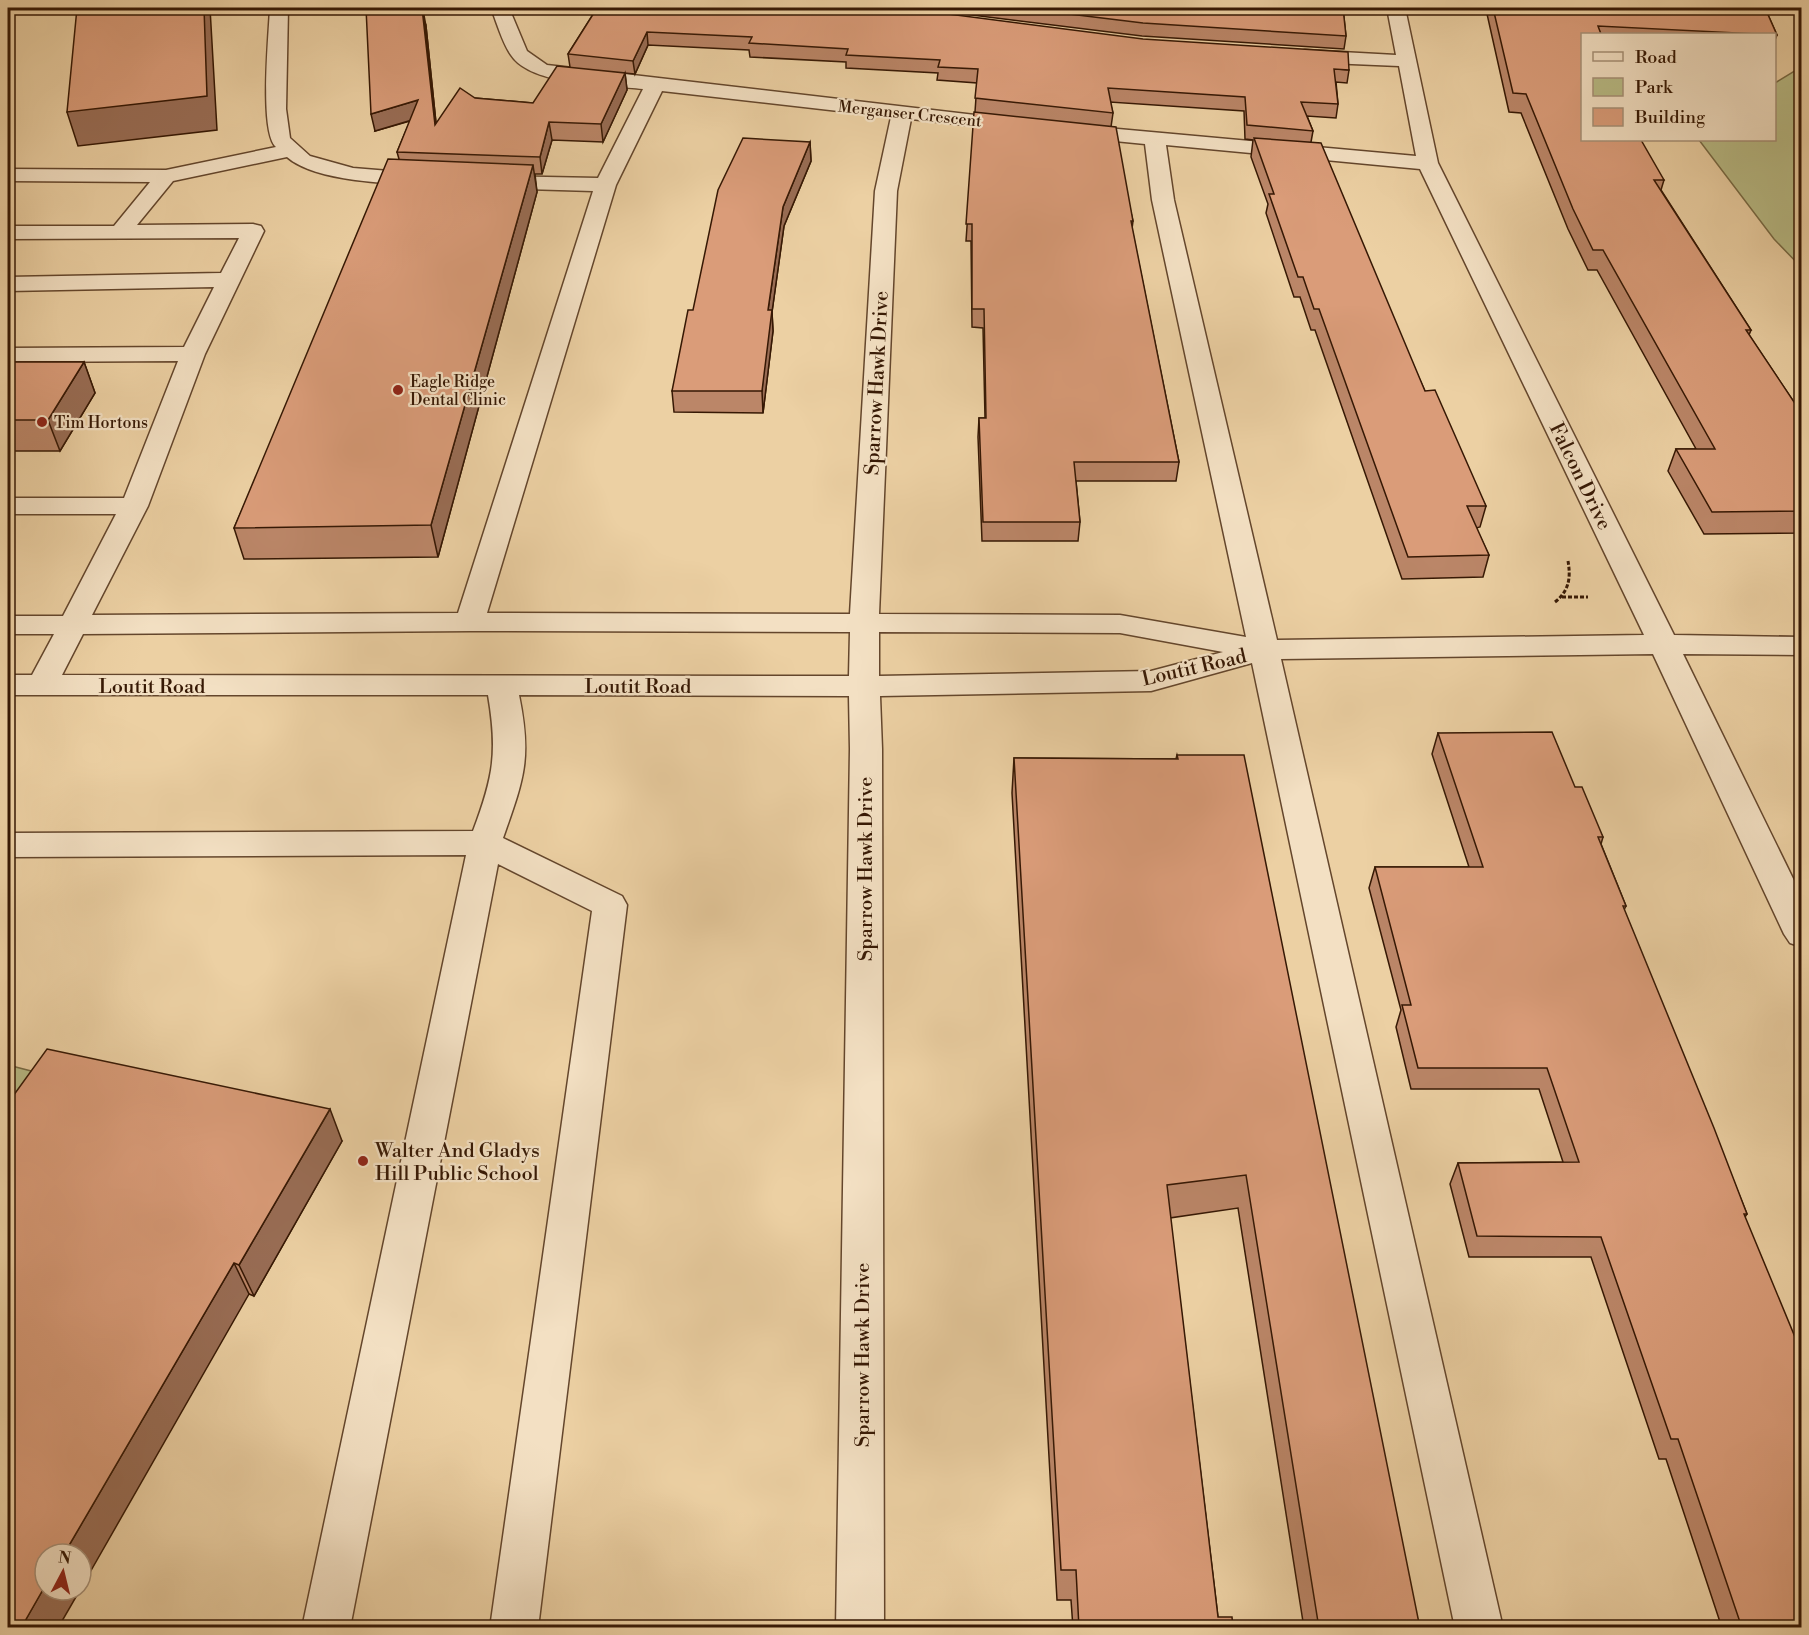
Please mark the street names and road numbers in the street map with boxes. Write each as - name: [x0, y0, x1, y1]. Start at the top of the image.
- street label: Merganser Crescent: [837, 96, 983, 132]
- street label: Sparrow Hawk Drive: [860, 290, 895, 476]
- street label: Falcon Drive: [1543, 419, 1616, 534]
- street label: Loutit Road: [1139, 644, 1250, 693]
- street label: Loutit Road: [99, 675, 206, 700]
- street label: Loutit Road: [585, 675, 692, 700]
- street label: Sparrow Hawk Drive: [854, 777, 879, 961]
- street label: Sparrow Hawk Drive: [851, 1263, 876, 1447]

